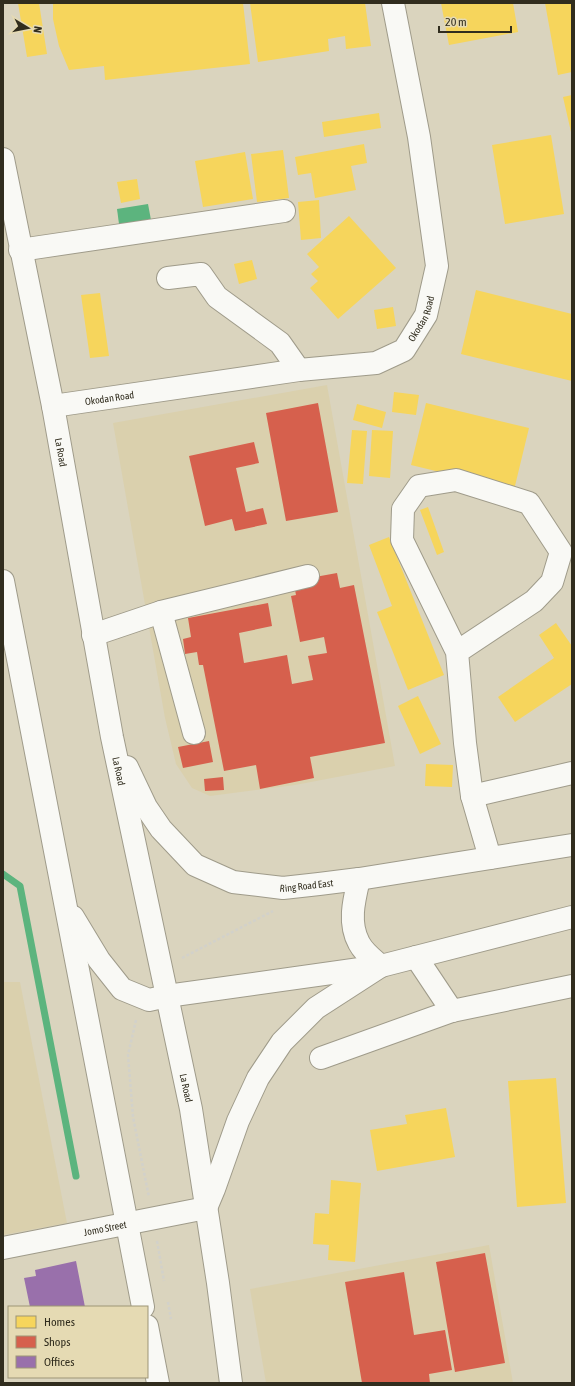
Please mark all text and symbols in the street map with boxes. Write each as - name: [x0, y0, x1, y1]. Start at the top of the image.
- north arrow: [8, 8, 48, 48]
- scale bar: [439, 8, 511, 34]
- text: 20 m: [445, 15, 467, 29]
- text: N: [31, 25, 44, 34]
- street label: Okodan Road: [406, 295, 436, 344]
- street label: Okodan Road: [84, 389, 135, 407]
- street label: La Road: [53, 437, 69, 468]
- street label: La Road: [110, 756, 127, 787]
- street label: Ring Road East: [279, 877, 334, 894]
- street label: La Road: [178, 1073, 194, 1104]
- street label: Jomo Street: [83, 1219, 127, 1238]
- legend: [8, 1306, 148, 1378]
- text: Homes: [44, 1315, 75, 1329]
- text: Shops: [44, 1335, 70, 1349]
- text: Offices: [44, 1355, 74, 1369]

